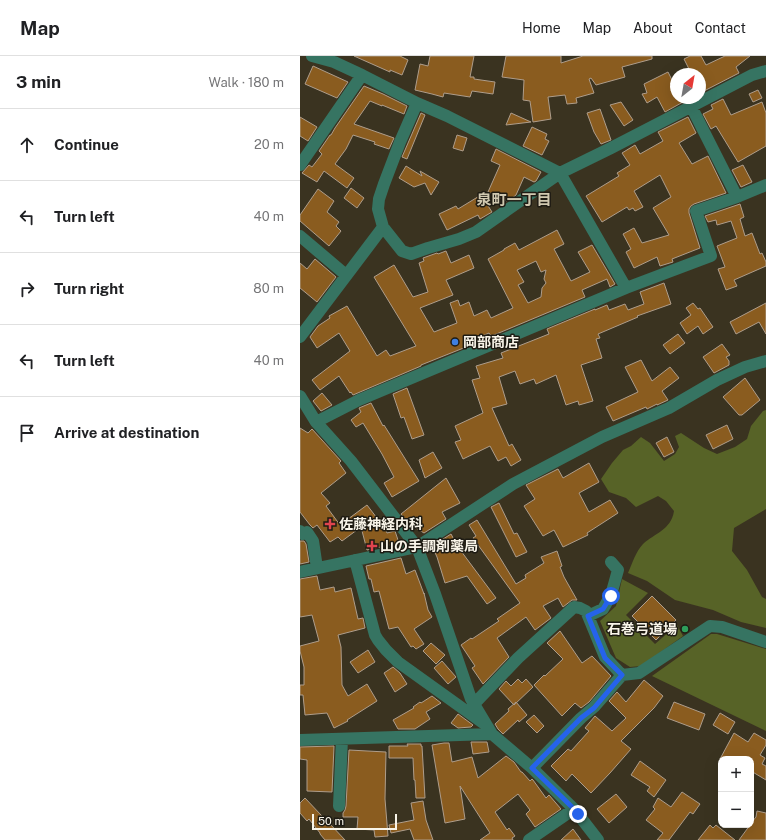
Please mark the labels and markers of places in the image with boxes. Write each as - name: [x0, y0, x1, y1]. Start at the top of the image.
- place label: 岡部商店: [463, 334, 519, 350]
- marker: 岡部商店: [450, 337, 460, 347]
- place label: 佐藤神経内科: [339, 516, 423, 532]
- marker: 佐藤神経内科: [324, 518, 336, 530]
- place label: 山の手調剤薬局: [380, 538, 478, 554]
- marker: 山の手調剤薬局: [367, 541, 377, 551]
- place label: 石巻弓道場: [607, 621, 677, 637]
- marker: 石巻弓道場: [680, 624, 690, 634]

